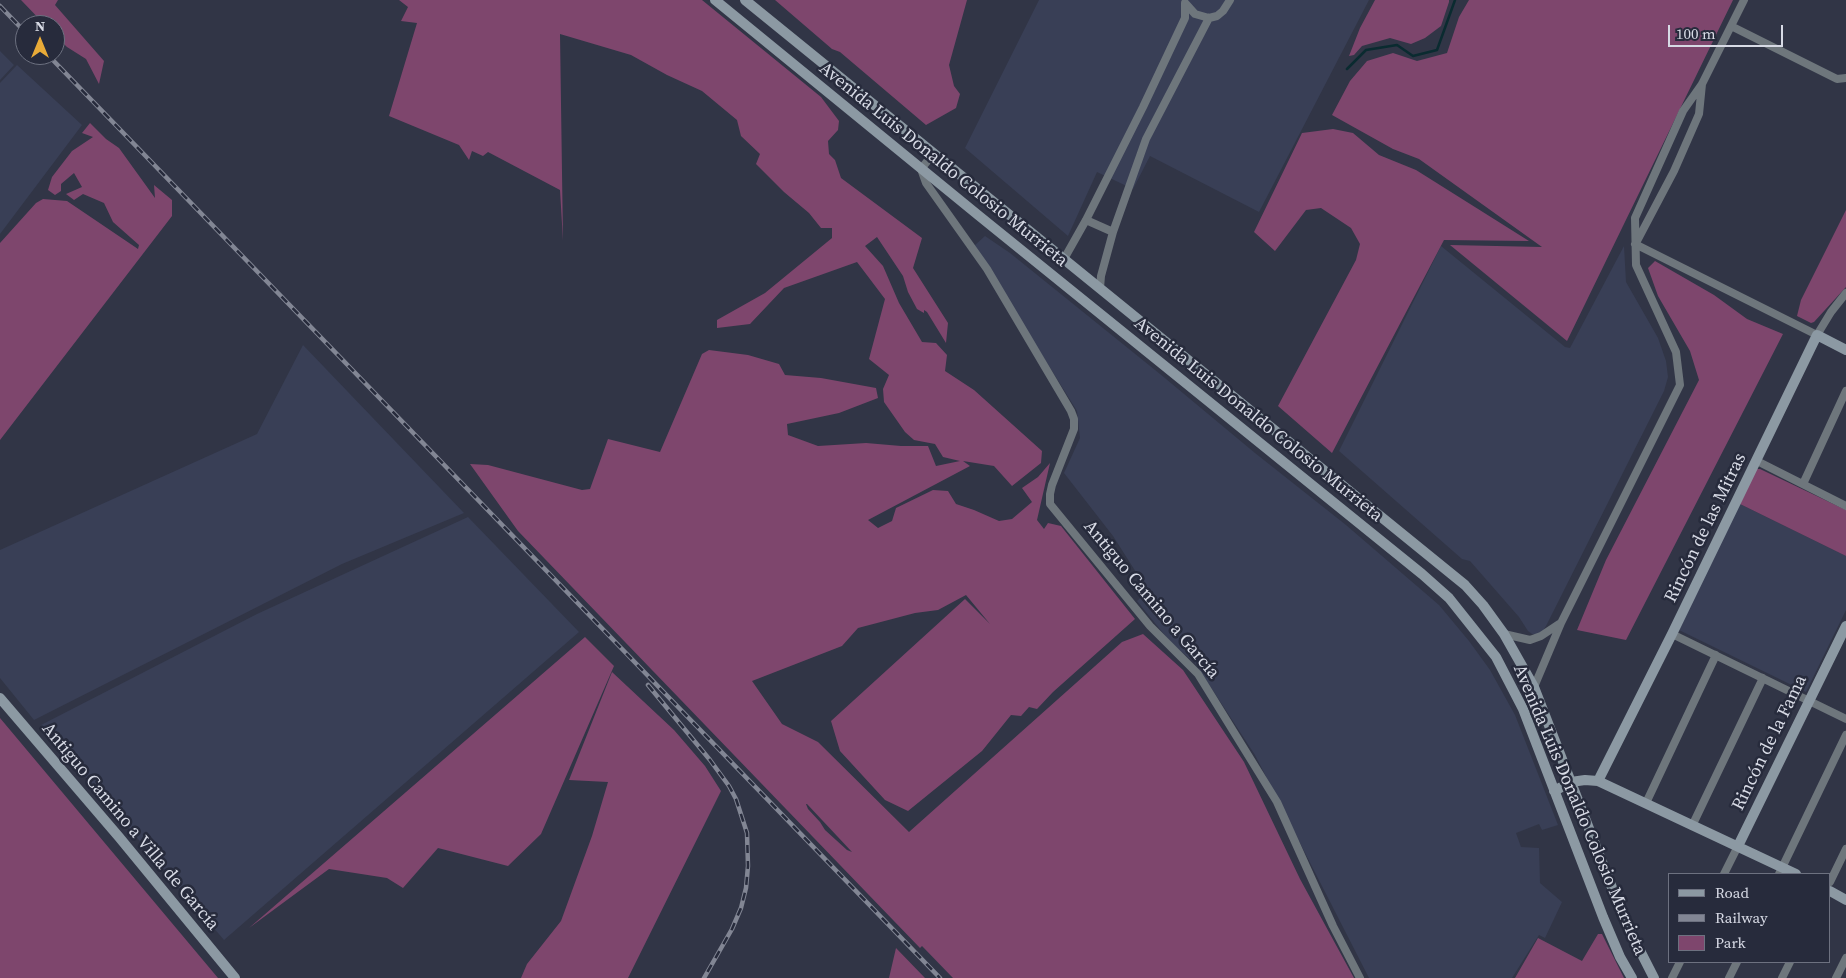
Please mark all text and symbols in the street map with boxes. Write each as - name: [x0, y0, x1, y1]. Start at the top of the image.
- north arrow: [15, 15, 65, 65]
- scale bar: [1671, 15, 1786, 47]
- text: N: [35, 16, 45, 36]
- text: 100 m: [1676, 23, 1716, 44]
- street label: Avenida Luis Donaldo Colosio Murrieta: [814, 58, 1072, 272]
- street label: Avenida Luis Donaldo Colosio Murrieta: [1129, 313, 1387, 527]
- street label: Rincón de las Mitras: [1660, 450, 1752, 606]
- street label: Antiguo Camino a García: [1078, 516, 1224, 684]
- street label: Avenida Luis Donaldo Colosio Murrieta: [1508, 661, 1650, 959]
- street label: Rincón de la Fama: [1728, 672, 1812, 814]
- street label: Antiguo Camino a Villa de García: [37, 719, 223, 935]
- legend: [1668, 873, 1831, 963]
- text: Road: [1715, 882, 1749, 903]
- text: Railway: [1715, 907, 1768, 928]
- text: Park: [1715, 932, 1746, 953]

